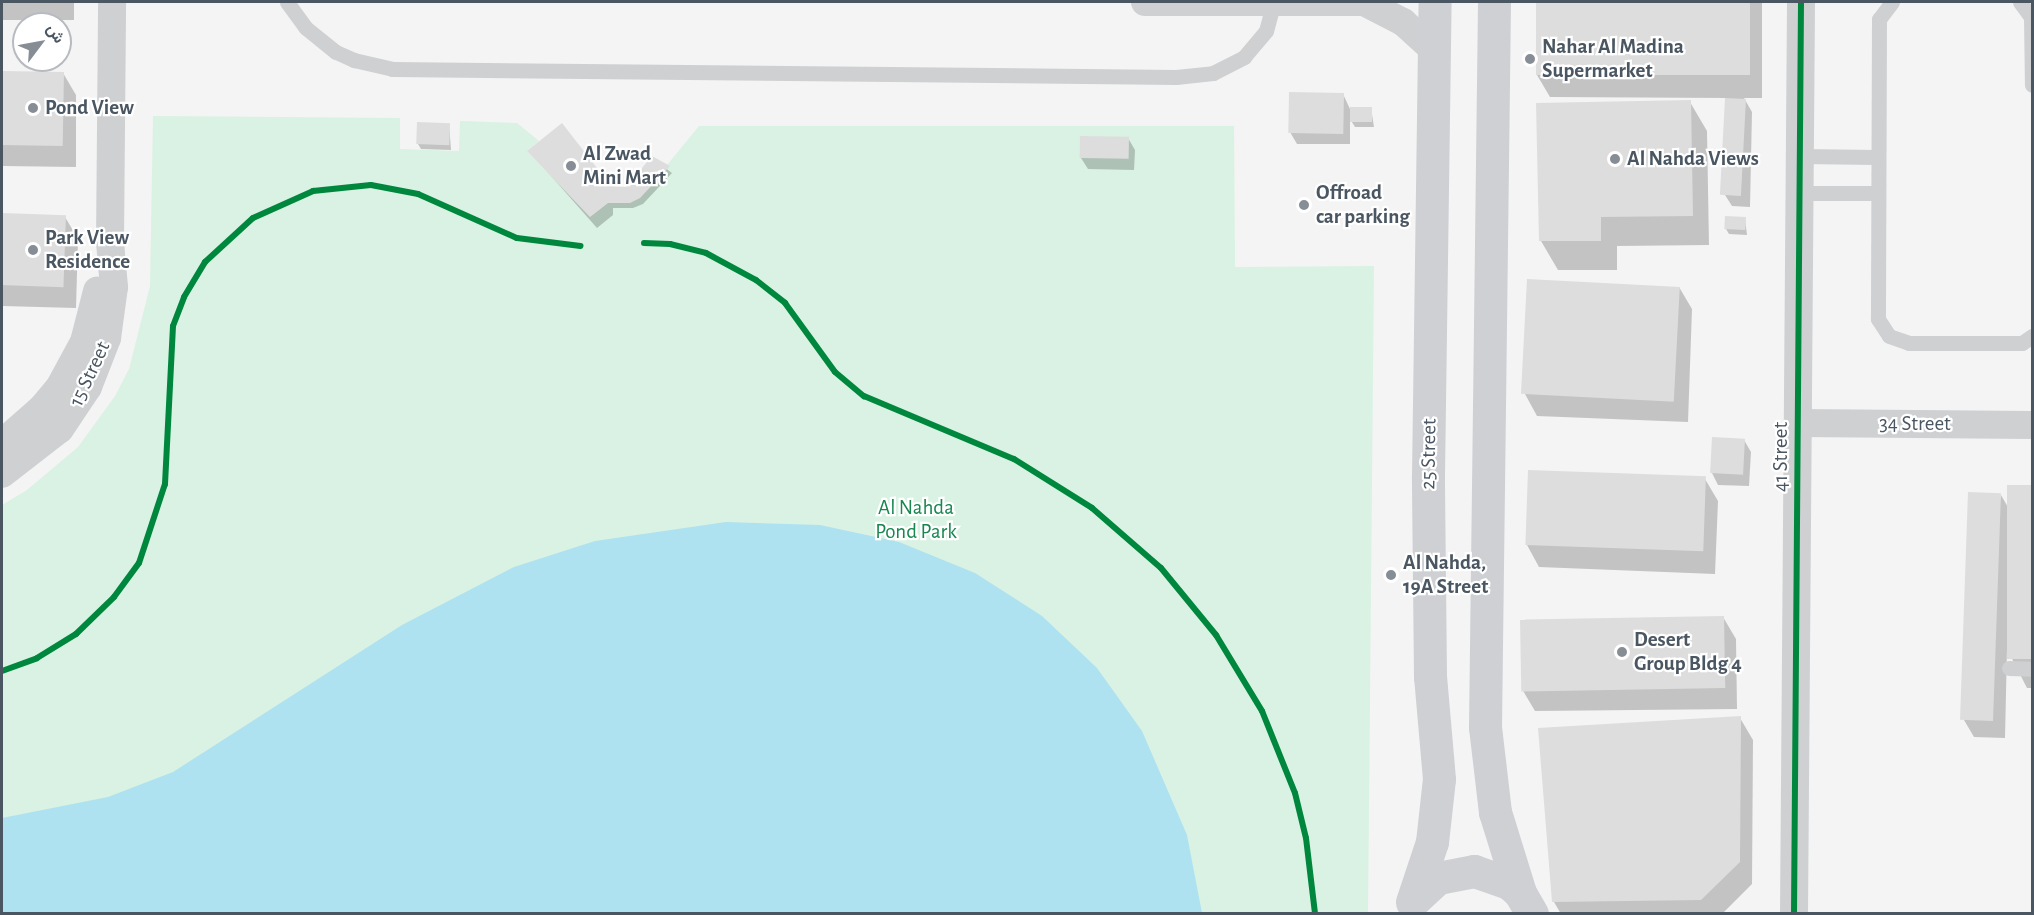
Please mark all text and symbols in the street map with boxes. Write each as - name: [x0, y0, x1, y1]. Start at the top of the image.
- north arrow: [12, 12, 72, 72]
- text: ش: [44, 21, 67, 46]
- place label: Nahar Al Madina Supermarket: [1542, 34, 1684, 84]
- marker: Nahar Al Madina Supermarket: [1523, 52, 1537, 66]
- place label: Pond View: [45, 95, 134, 121]
- marker: Pond View: [26, 101, 40, 115]
- place label: Al Zwad Mini Mart: [583, 141, 666, 191]
- place label: Al Nahda Views: [1627, 146, 1759, 172]
- marker: Al Nahda Views: [1608, 152, 1622, 166]
- marker: Al Zwad Mini Mart: [564, 159, 578, 173]
- place label: Offroad car parking: [1316, 180, 1410, 230]
- marker: Offroad car parking: [1297, 198, 1311, 212]
- place label: Park View Residence: [45, 225, 130, 275]
- marker: Park View Residence: [26, 243, 40, 257]
- street label: 15 Street: [64, 337, 116, 411]
- street label: 34 Street: [1879, 411, 1951, 437]
- street label: 25 Street: [1416, 418, 1442, 490]
- street label: 41 Street: [1768, 422, 1794, 492]
- park label: Al Nahda Pond Park: [875, 495, 957, 545]
- place label: Al Nahda, 19A Street: [1403, 550, 1488, 600]
- marker: Al Nahda, 19A Street: [1384, 568, 1398, 582]
- place label: Desert Group Bldg 4: [1634, 627, 1742, 677]
- marker: Desert Group Bldg 4: [1615, 645, 1629, 659]

